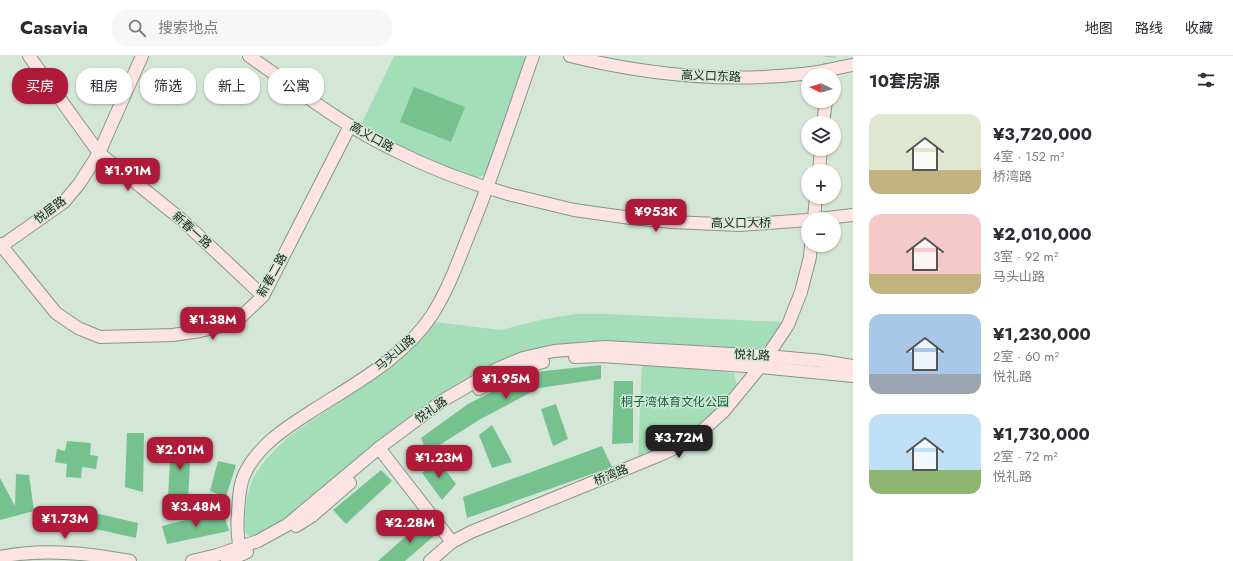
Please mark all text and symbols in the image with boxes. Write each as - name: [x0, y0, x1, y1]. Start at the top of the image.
- search box: [112, 10, 392, 46]
- text: Casavia: [20, 14, 88, 41]
- icon: search: [126, 17, 148, 39]
- text: 搜索地点: [158, 17, 218, 39]
- text: 地图: [1085, 18, 1113, 38]
- text: 路线: [1135, 18, 1163, 38]
- text: 收藏: [1185, 18, 1213, 38]
- street label: 高义口东路: [681, 66, 741, 86]
- chip: 买房: [12, 68, 68, 104]
- chip: 租房: [76, 68, 132, 104]
- chip: 筛选: [140, 68, 196, 104]
- chip: 新上: [204, 68, 260, 104]
- chip: 公寓: [268, 68, 324, 104]
- north arrow: [801, 68, 841, 108]
- map controls: [801, 68, 841, 252]
- text: 10套房源: [869, 69, 940, 93]
- icon: filters: [1195, 69, 1217, 91]
- button: layers: [801, 116, 841, 156]
- street label: 高义口路: [347, 117, 397, 157]
- text: ¥3,720,000: [993, 122, 1092, 146]
- icon: home: [901, 130, 949, 178]
- text: 4室 · 152 m²: [993, 147, 1064, 166]
- pin: ¥1.91M: [95, 158, 161, 192]
- text: ¥1.91M: [105, 161, 151, 180]
- button: +: [801, 164, 841, 204]
- text: 桥湾路: [993, 167, 1032, 186]
- street label: 悦居路: [30, 192, 70, 228]
- pin: ¥953K: [628, 199, 684, 233]
- text: ¥953K: [635, 202, 677, 221]
- street label: 新春一路: [168, 207, 216, 253]
- button: −: [801, 212, 841, 252]
- street label: 高义口大桥: [711, 214, 771, 232]
- text: ¥2,010,000: [993, 222, 1091, 246]
- icon: home: [901, 230, 949, 278]
- text: 3室 · 92 m²: [993, 247, 1058, 266]
- street label: 新春二路: [252, 250, 292, 300]
- text: 马头山路: [993, 267, 1045, 286]
- pin: ¥1.38M: [180, 307, 246, 341]
- text: ¥1.38M: [189, 310, 237, 329]
- text: ¥1,230,000: [993, 322, 1091, 346]
- icon: home: [901, 330, 949, 378]
- street label: 马头山路: [371, 331, 419, 375]
- street label: 悦礼路: [734, 345, 770, 365]
- text: 2室 · 60 m²: [993, 347, 1059, 366]
- pin: ¥1.95M: [473, 366, 539, 400]
- text: 悦礼路: [993, 367, 1032, 386]
- text: ¥1.95M: [482, 369, 530, 388]
- street label: 悦礼路: [411, 392, 451, 428]
- park label: 桐子湾体育文化公园: [621, 393, 729, 411]
- text: ¥1,730,000: [993, 422, 1090, 446]
- pin: ¥3.72M: [646, 425, 712, 459]
- text: ¥3.72M: [655, 428, 703, 447]
- icon: home: [901, 430, 949, 478]
- pin: ¥2.01M: [147, 437, 213, 471]
- text: ¥2.01M: [156, 440, 204, 459]
- pin: ¥1.23M: [406, 445, 472, 479]
- text: 2室 · 72 m²: [993, 447, 1058, 466]
- text: ¥1.23M: [415, 448, 463, 467]
- street label: 桥湾路: [591, 460, 631, 490]
- text: 悦礼路: [993, 467, 1032, 486]
- pin: ¥3.48M: [163, 494, 229, 528]
- text: ¥3.48M: [171, 497, 221, 516]
- pin: ¥1.73M: [32, 506, 98, 540]
- text: ¥1.73M: [42, 509, 89, 528]
- pin: ¥2.28M: [377, 510, 443, 544]
- text: ¥2.28M: [385, 513, 435, 532]

